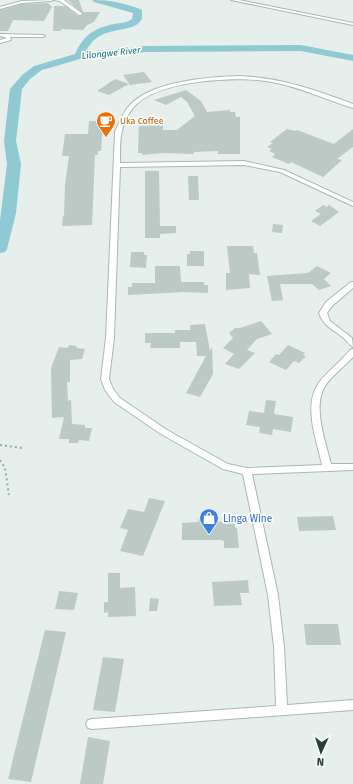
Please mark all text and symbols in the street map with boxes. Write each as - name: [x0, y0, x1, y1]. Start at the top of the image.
- water label: Lilongwe River: [81, 45, 141, 61]
- cafe icon: Uka Coffee: [95, 110, 117, 138]
- place label: Uka Coffee: [120, 116, 164, 126]
- shop icon: Linga Wine: [198, 507, 220, 535]
- place label: Linga Wine: [223, 513, 272, 525]
- north arrow: [301, 732, 341, 772]
- text: N: [317, 755, 324, 768]

